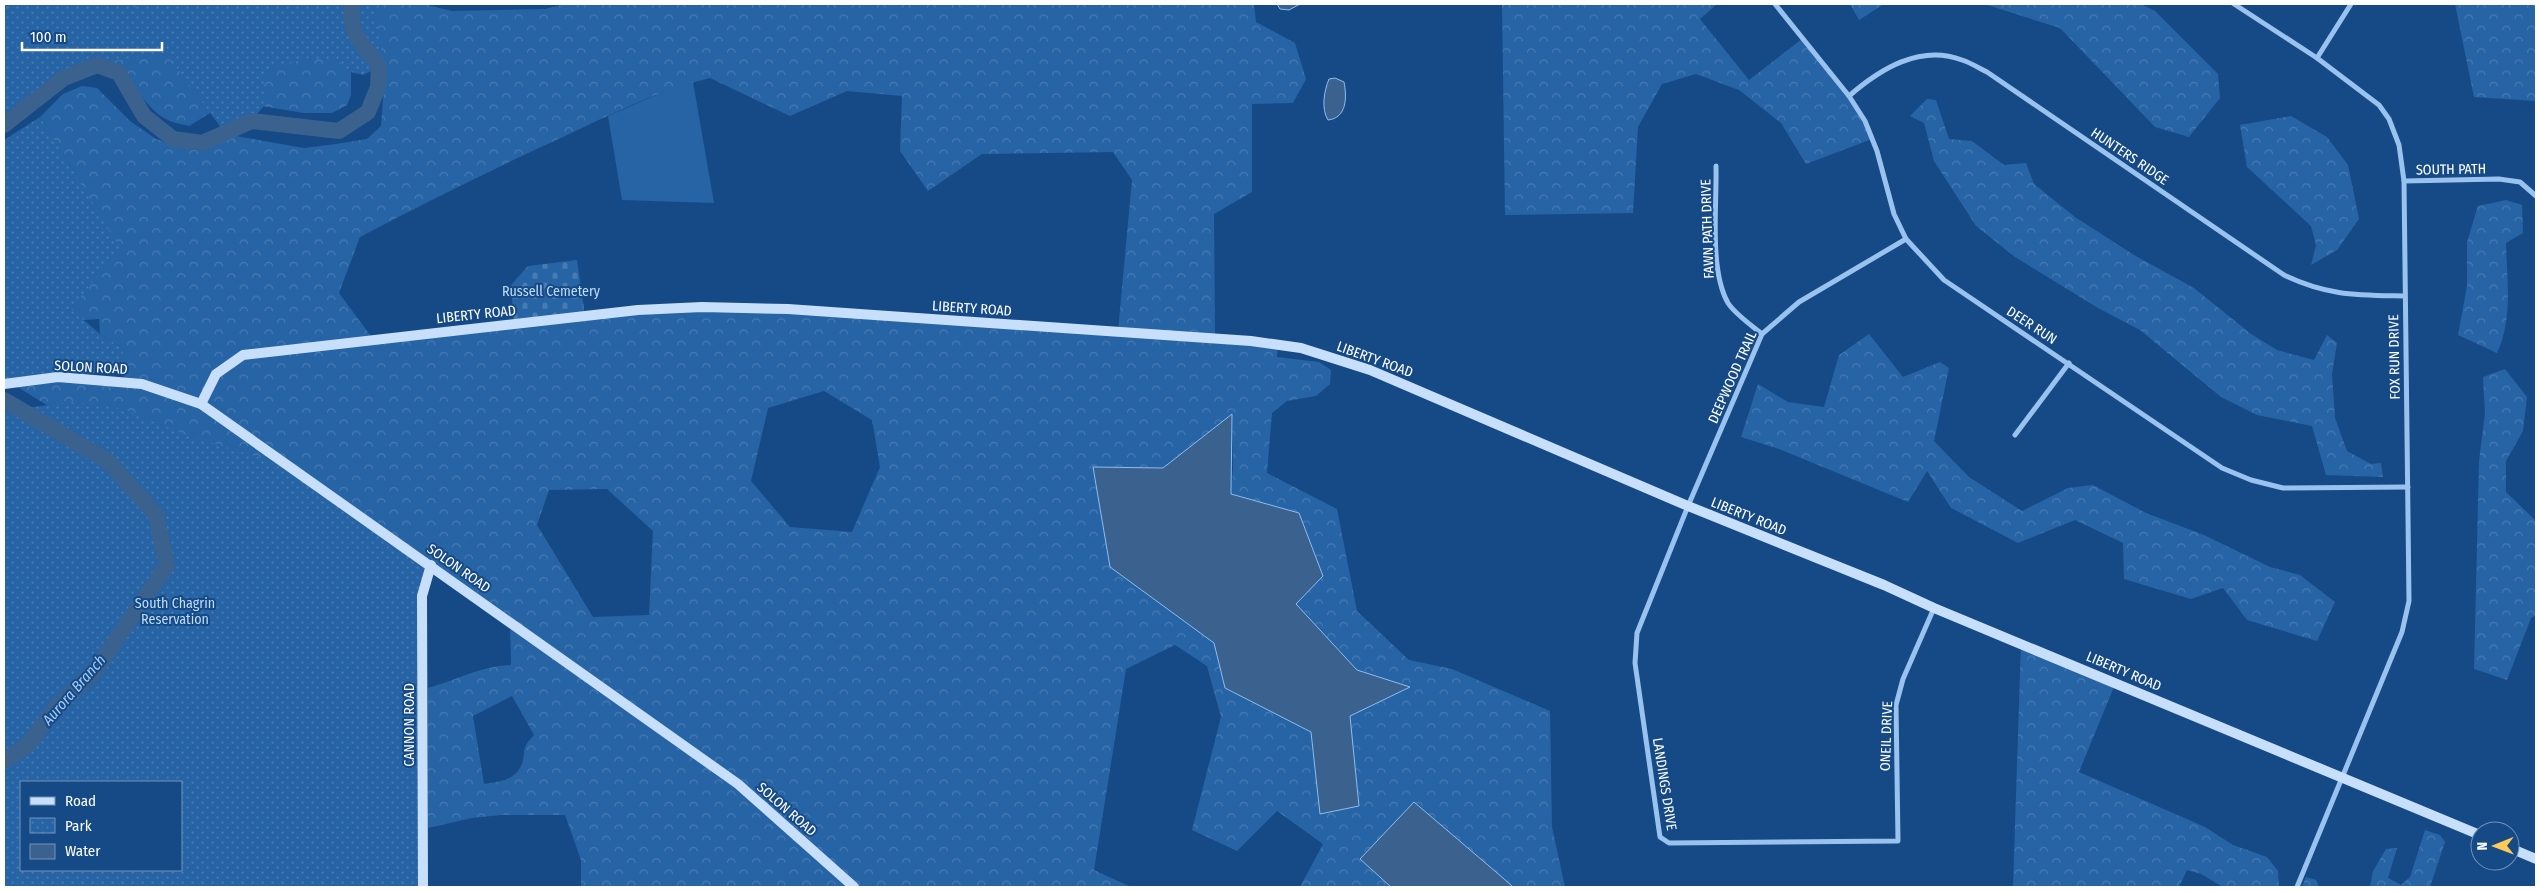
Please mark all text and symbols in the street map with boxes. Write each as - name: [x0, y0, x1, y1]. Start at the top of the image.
- scale bar: [22, 20, 162, 52]
- text: 100 m: [30, 28, 67, 46]
- street label: HUNTERS RIDGE: [2088, 124, 2172, 189]
- street label: SOUTH PATH: [2416, 160, 2486, 179]
- street label: FAWN PATH DRIVE: [1697, 178, 1718, 279]
- park label: Russell Cemetery: [502, 283, 601, 300]
- street label: LIBERTY ROAD: [932, 297, 1012, 320]
- street label: LIBERTY ROAD: [435, 302, 517, 327]
- street label: DEER RUN: [2003, 303, 2060, 348]
- street label: FOX RUN DRIVE: [2385, 314, 2404, 400]
- street label: DEEPWOOD TRAIL: [1704, 328, 1760, 426]
- street label: LIBERTY ROAD: [1334, 338, 1415, 381]
- street label: SOLON ROAD: [54, 357, 128, 378]
- street label: LIBERTY ROAD: [1709, 494, 1789, 539]
- street label: SOLON ROAD: [424, 540, 494, 596]
- park label: South Chagrin Reservation: [135, 595, 215, 628]
- street label: LIBERTY ROAD: [2084, 648, 2164, 695]
- water label: Aurora Branch: [38, 651, 109, 730]
- street label: CANNON ROAD: [401, 683, 418, 767]
- street label: ONEIL DRIVE: [1877, 700, 1896, 771]
- street label: LANDINGS DRIVE: [1649, 736, 1680, 832]
- street label: SOLON ROAD: [753, 779, 820, 840]
- legend: [20, 781, 182, 871]
- text: Road: [65, 792, 96, 810]
- text: Park: [65, 817, 92, 835]
- north arrow: [2470, 821, 2520, 871]
- text: Water: [65, 842, 101, 860]
- text: N: [2474, 842, 2491, 851]

